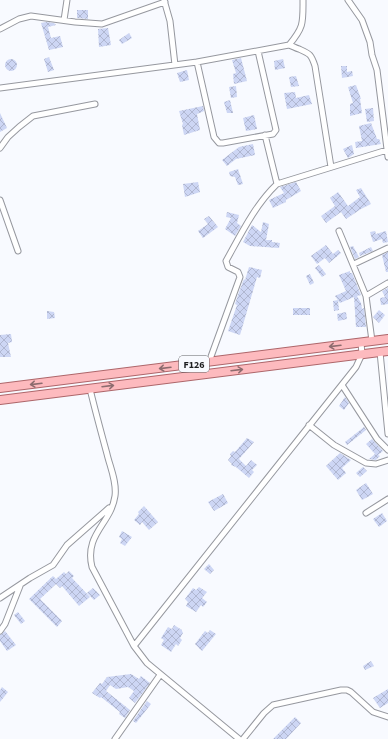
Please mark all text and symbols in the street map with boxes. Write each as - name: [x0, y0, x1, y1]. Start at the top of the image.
- one-way arrow: [329, 342, 342, 350]
- road number: F126: [179, 356, 209, 372]
- one-way arrow: [159, 364, 172, 372]
- one-way arrow: [230, 366, 243, 374]
- one-way arrow: [30, 380, 43, 388]
- one-way arrow: [101, 382, 114, 390]

